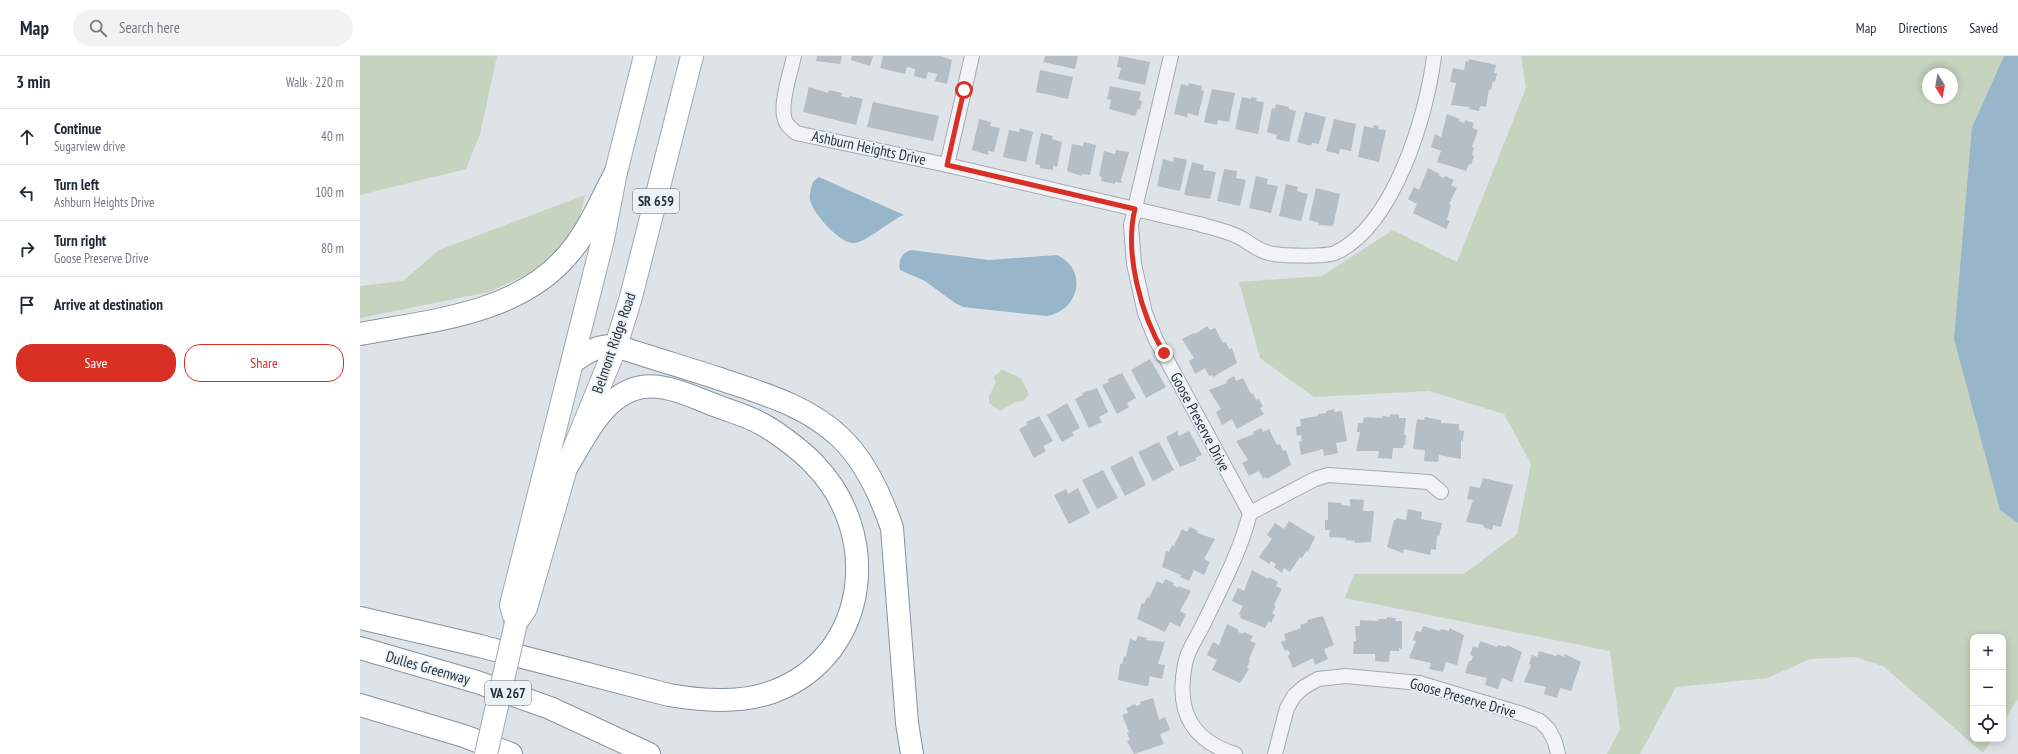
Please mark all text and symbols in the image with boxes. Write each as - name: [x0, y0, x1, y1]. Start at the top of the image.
- search box: [73, 10, 353, 46]
- text: Map: [20, 16, 49, 40]
- icon: search: [87, 17, 109, 39]
- text: Search here: [119, 18, 180, 37]
- text: Map: [1856, 19, 1876, 37]
- text: Directions: [1898, 19, 1947, 37]
- text: Saved: [1969, 19, 1998, 37]
- north arrow: [1922, 68, 1958, 104]
- text: 3 min: [16, 71, 50, 93]
- text: Walk · 220 m: [286, 74, 344, 91]
- route start: [955, 81, 973, 99]
- text: Continue: [54, 119, 101, 138]
- icon: ahead: [16, 126, 38, 148]
- street label: Ashburn Heights Drive: [810, 126, 928, 169]
- text: 40 m: [321, 128, 344, 145]
- text: Sugarview drive: [54, 138, 125, 155]
- text: Turn left: [54, 175, 99, 194]
- icon: left: [16, 182, 38, 204]
- text: 100 m: [315, 184, 344, 201]
- road number: SR 659: [633, 189, 679, 213]
- text: Ashburn Heights Drive: [54, 194, 154, 211]
- text: Turn right: [54, 231, 106, 250]
- icon: right: [16, 238, 38, 260]
- text: 80 m: [321, 240, 344, 257]
- text: Goose Preserve Drive: [54, 250, 149, 267]
- street label: Belmont Ridge Road: [587, 290, 640, 396]
- icon: arrive: [16, 294, 38, 316]
- text: Arrive at destination: [54, 295, 163, 314]
- button: Save: [16, 344, 176, 382]
- button: Share: [184, 344, 344, 382]
- route end: [1155, 344, 1173, 362]
- street label: Goose Preserve Drive: [1166, 369, 1234, 474]
- map controls: [1970, 634, 2006, 742]
- button: +: [1970, 634, 2006, 670]
- street label: Dulles Greenway: [384, 646, 473, 689]
- button: −: [1970, 670, 2006, 706]
- street label: Goose Preserve Drive: [1408, 673, 1518, 722]
- road number: VA 267: [485, 681, 531, 705]
- button: locate: [1970, 706, 2006, 742]

